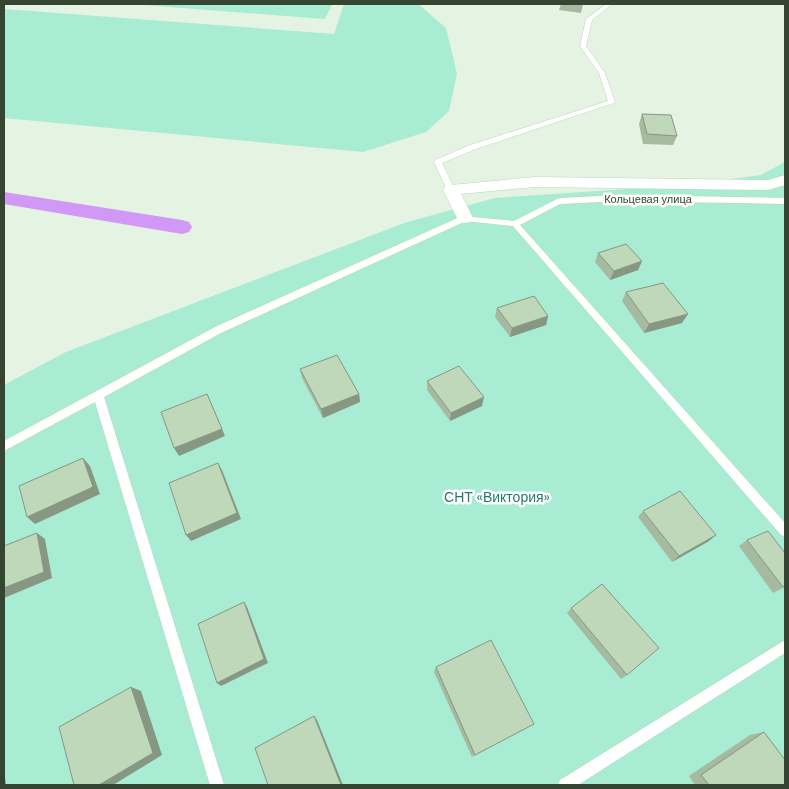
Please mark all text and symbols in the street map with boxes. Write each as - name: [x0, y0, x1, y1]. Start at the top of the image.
- street label: Кольцевая улица: [604, 192, 693, 206]
- park label: СНТ «Виктория»: [444, 488, 550, 506]

